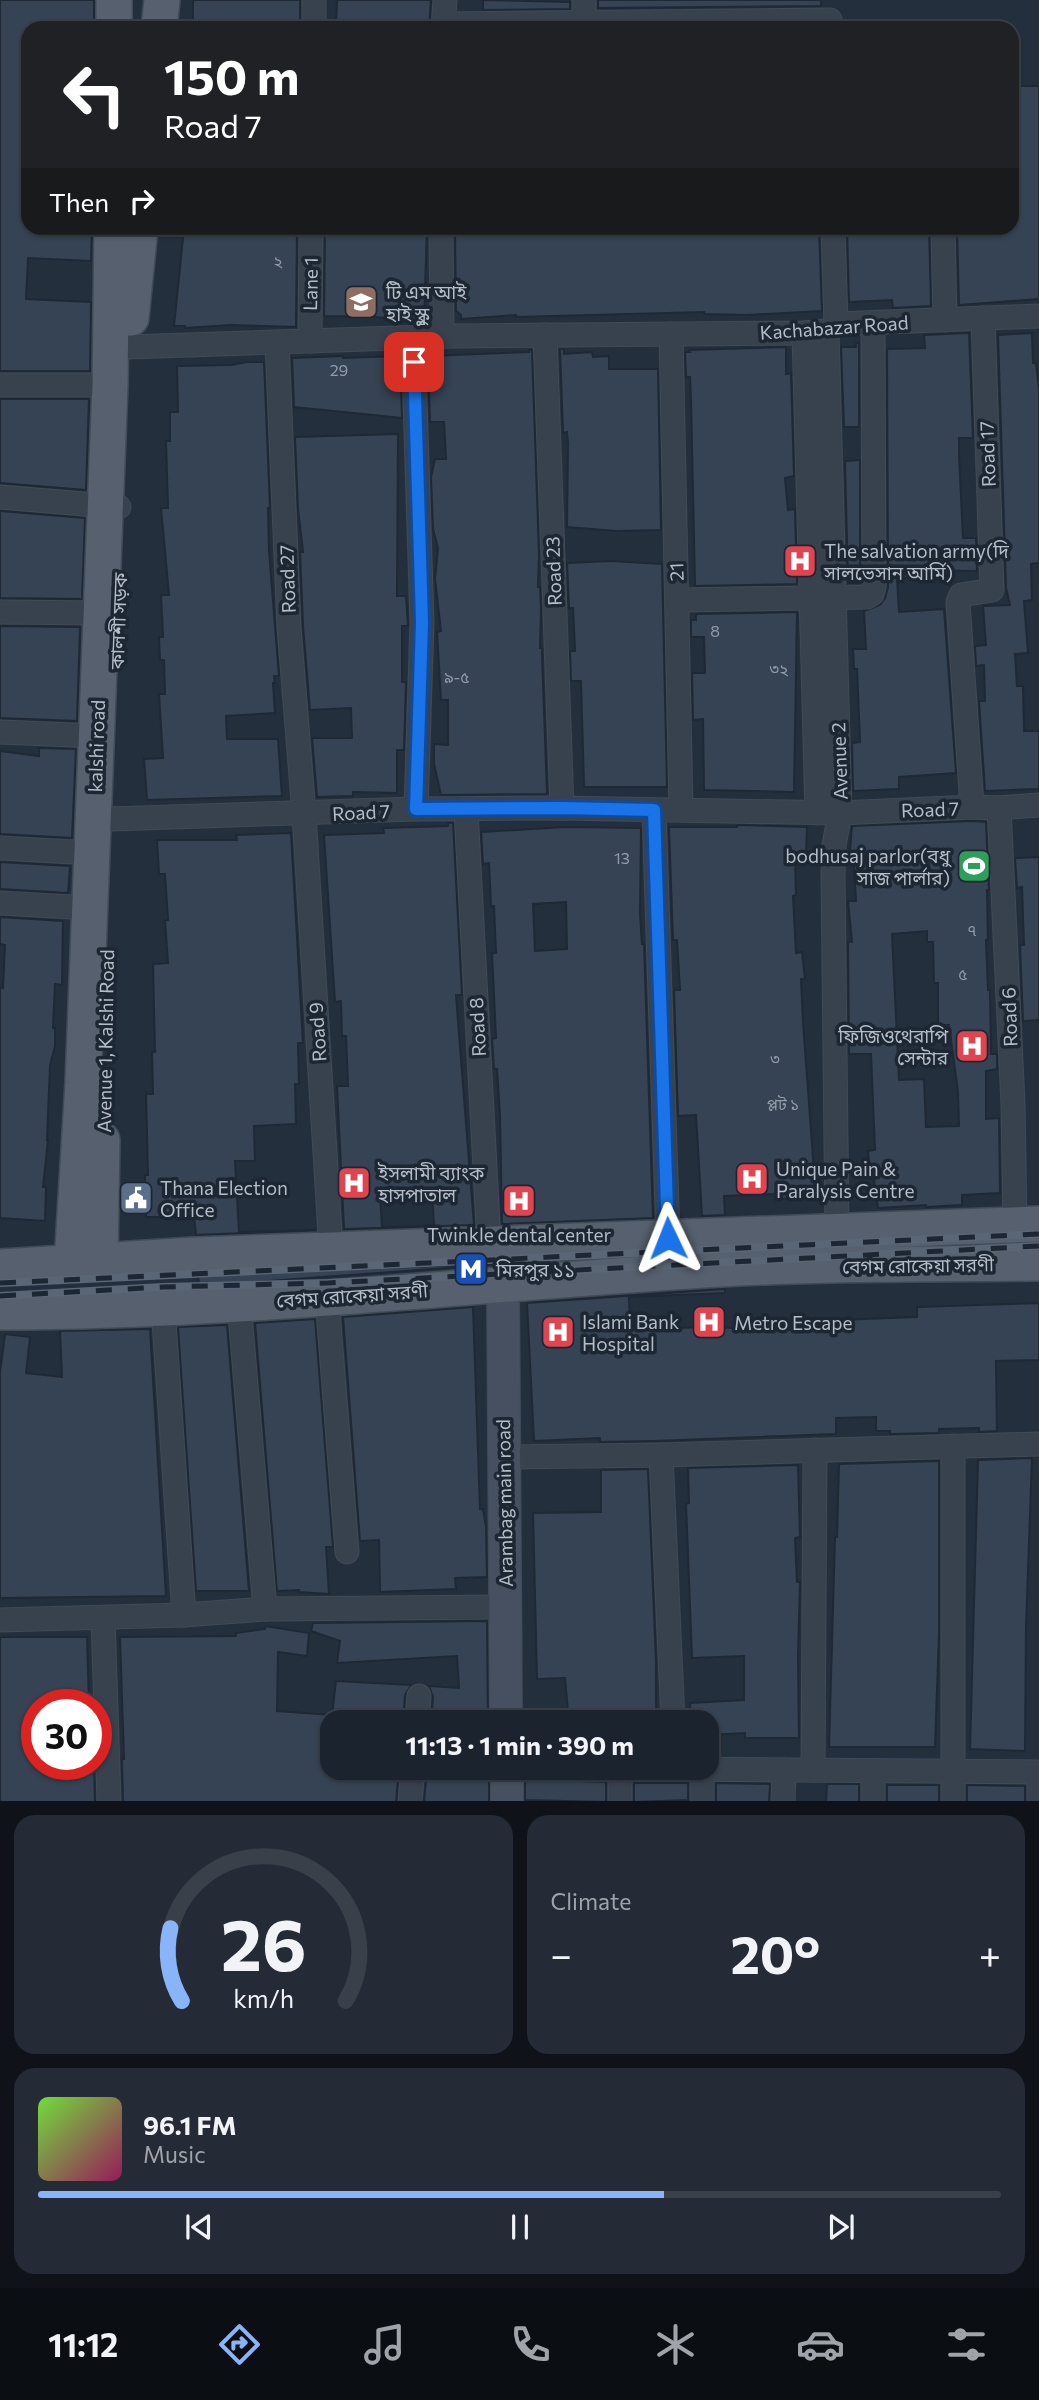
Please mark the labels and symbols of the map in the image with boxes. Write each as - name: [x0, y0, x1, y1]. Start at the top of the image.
- house number: ২: [273, 251, 283, 270]
- street label: Lane 1: [298, 257, 322, 311]
- place label: টি এম আই হাই স্কুল: [385, 280, 467, 327]
- school or university icon: টি এম আই হাই স্কুল: [342, 283, 380, 321]
- street label: Kachabazar Road: [759, 310, 909, 344]
- pin: [384, 332, 444, 392]
- house number: 29: [330, 360, 348, 379]
- street label: Road 17: [974, 421, 1000, 487]
- street label: Road 23: [540, 536, 566, 606]
- place label: The salvation army(দি সালভেসান আর্মি): [823, 539, 1009, 584]
- hospital icon: The salvation army(দি সালভেসান আর্মি): [781, 542, 819, 580]
- street label: Road 27: [274, 544, 300, 614]
- street label: 21: [664, 562, 688, 582]
- street label: কালশী সড়ক: [105, 572, 131, 671]
- house number: 8: [710, 621, 720, 640]
- house number: ৩২: [770, 659, 789, 678]
- house number: ৯-৫: [444, 667, 470, 686]
- street label: kalshi road: [83, 699, 109, 793]
- street label: Avenue 2: [826, 722, 852, 800]
- street label: Road 7: [901, 796, 959, 822]
- street label: Road 7: [331, 799, 391, 825]
- place label: bodhusaj parlor(বধু সাজ পার্লার): [785, 844, 952, 889]
- sports icon: bodhusaj parlor(বধু সাজ পার্লার): [955, 847, 993, 885]
- house number: 13: [614, 848, 630, 867]
- house number: ৭: [967, 920, 977, 939]
- street label: Avenue 1, Kalshi Road: [92, 949, 118, 1133]
- house number: ৫: [958, 964, 968, 983]
- street label: Road 6: [996, 987, 1022, 1047]
- street label: Road 8: [464, 997, 490, 1057]
- street label: Road 9: [303, 1001, 331, 1063]
- place label: ফিজিওথেরাপি সেন্টার: [837, 1024, 949, 1069]
- hospital icon: ফিজিওথেরাপি সেন্টার: [953, 1027, 991, 1065]
- house number: ৩: [770, 1049, 780, 1068]
- house number: প্লট ১: [767, 1094, 799, 1113]
- place label: Unique Pain & Paralysis Centre: [776, 1157, 915, 1202]
- hospital icon: Unique Pain & Paralysis Centre: [733, 1160, 771, 1198]
- place label: ইসলামী ব্যাংক হাসপাতাল: [377, 1161, 485, 1206]
- hospital icon: ইসলামী ব্যাংক হাসপাতাল: [335, 1164, 373, 1202]
- place label: Thana Election Office: [160, 1176, 288, 1221]
- public building icon: Thana Election Office: [117, 1179, 155, 1217]
- hospital icon: Twinkle dental center: [500, 1182, 538, 1220]
- position arrow: [631, 1201, 705, 1275]
- place label: Twinkle dental center: [427, 1223, 612, 1246]
- metro station icon: মিরপুর ১১: [452, 1250, 490, 1288]
- street label: বেগম রোকেয়া সরণী: [842, 1252, 995, 1278]
- place label: মিরপুর ১১: [495, 1258, 575, 1282]
- street label: বেগম রোকেয়া সরণী: [276, 1278, 429, 1312]
- hospital icon: Metro Escape: [690, 1303, 728, 1341]
- place label: Islami Bank Hospital: [582, 1310, 679, 1355]
- place label: Metro Escape: [734, 1311, 853, 1334]
- hospital icon: Islami Bank Hospital: [539, 1313, 577, 1351]
- street label: Arambag main road: [491, 1419, 517, 1587]
- speed limit sign: 30: [21, 1689, 112, 1780]

